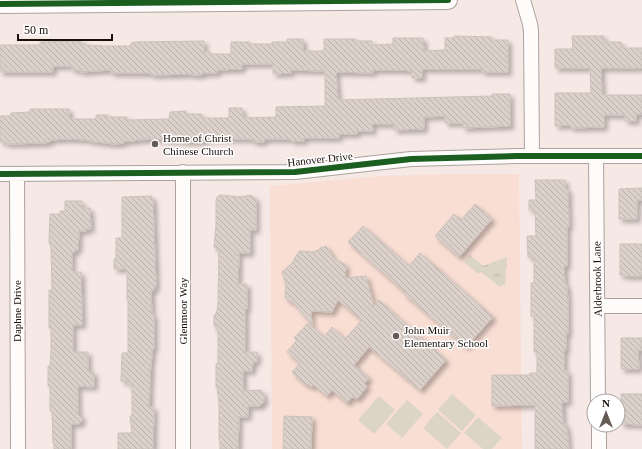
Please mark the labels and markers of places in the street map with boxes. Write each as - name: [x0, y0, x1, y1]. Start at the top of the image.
- place label: Home of Christ Chinese Church: [163, 132, 234, 157]
- marker: Home of Christ Chinese Church: [150, 139, 160, 149]
- place label: John Muir Elementary School: [404, 324, 488, 349]
- marker: John Muir Elementary School: [391, 331, 401, 341]

